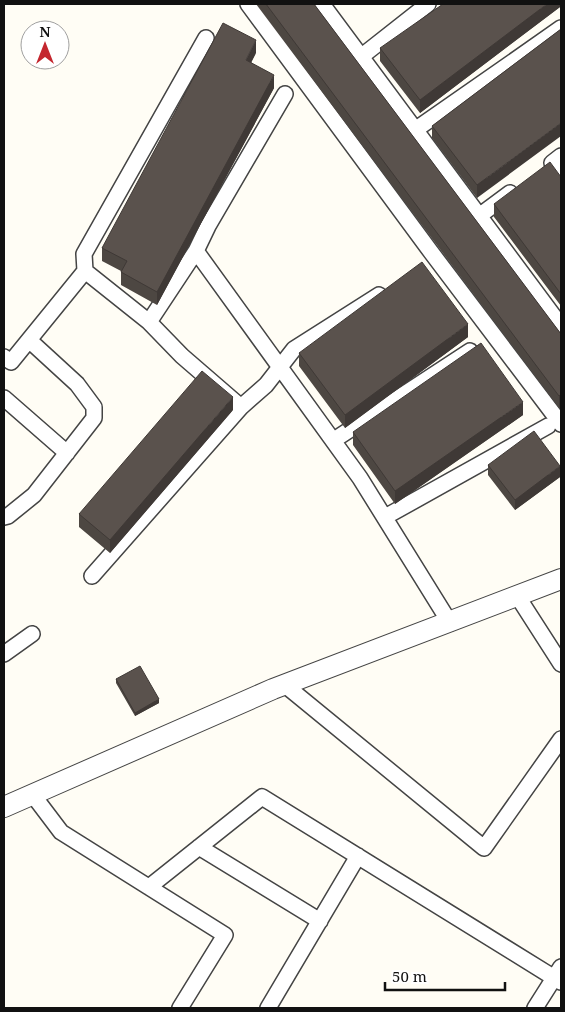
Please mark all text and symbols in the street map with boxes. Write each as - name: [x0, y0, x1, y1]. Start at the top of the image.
- north arrow: [20, 20, 70, 70]
- text: N: [39, 22, 51, 41]
- scale bar: [385, 960, 505, 992]
- text: 50 m: [392, 966, 427, 986]

